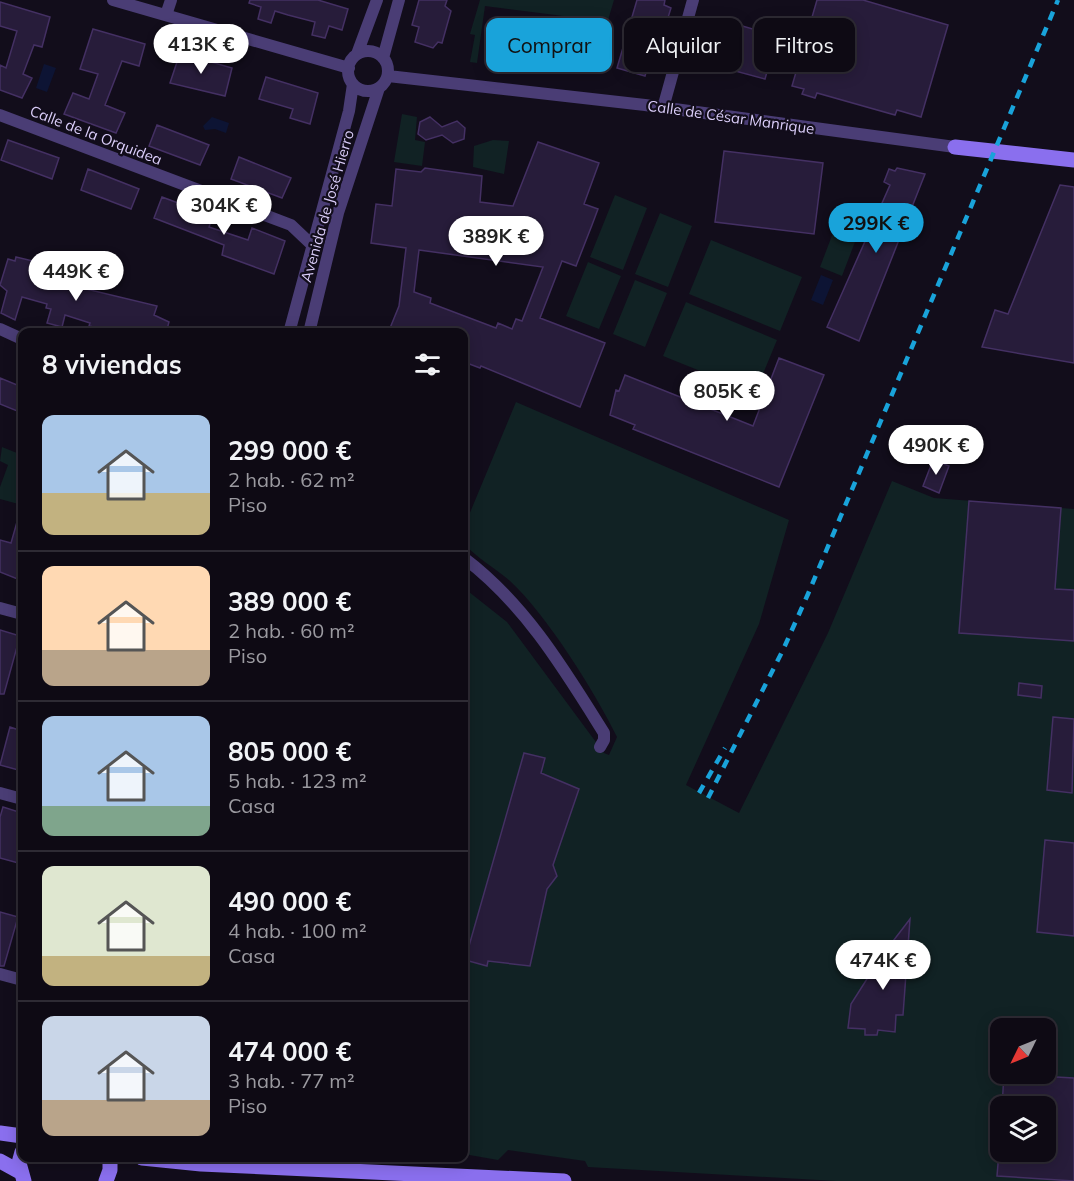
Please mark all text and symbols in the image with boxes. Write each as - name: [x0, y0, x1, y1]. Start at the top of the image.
- chip: Comprar: [486, 18, 612, 72]
- chip: Alquilar: [624, 18, 742, 72]
- chip: Filtros: [754, 18, 855, 72]
- pin: 413K €: [152, 24, 250, 75]
- text: 413K €: [168, 31, 234, 56]
- street label: Calle de César Manrique: [646, 96, 816, 138]
- street label: Calle de la Orquidea: [27, 101, 165, 169]
- street label: Avenida de José Hierro: [296, 128, 358, 284]
- pin: 304K €: [175, 185, 273, 236]
- text: 304K €: [191, 192, 257, 217]
- pin: 299K €: [827, 203, 925, 254]
- text: 299K €: [843, 210, 909, 235]
- pin: 389K €: [447, 216, 545, 267]
- text: 389K €: [463, 223, 529, 248]
- pin: 449K €: [27, 251, 125, 302]
- text: 449K €: [43, 258, 109, 283]
- text: 8 viviendas: [42, 348, 182, 381]
- icon: filters: [411, 348, 444, 381]
- pin: 805K €: [678, 371, 776, 422]
- text: 805K €: [694, 378, 760, 403]
- pin: 490K €: [887, 425, 985, 476]
- text: 490K €: [903, 432, 969, 457]
- text: 299 000 €: [228, 434, 351, 467]
- icon: home: [90, 439, 162, 511]
- text: 2 hab. · 62 m²: [228, 467, 355, 492]
- text: Piso: [228, 492, 267, 517]
- text: 389 000 €: [228, 585, 351, 618]
- icon: home: [90, 590, 162, 662]
- text: 2 hab. · 60 m²: [228, 618, 355, 643]
- text: Piso: [228, 643, 267, 668]
- text: 805 000 €: [228, 735, 351, 768]
- icon: home: [90, 740, 162, 812]
- text: 5 hab. · 123 m²: [228, 768, 367, 793]
- text: Casa: [228, 793, 275, 818]
- text: 490 000 €: [228, 885, 351, 918]
- icon: home: [90, 890, 162, 962]
- text: 4 hab. · 100 m²: [228, 918, 367, 943]
- pin: 474K €: [834, 940, 932, 991]
- text: Casa: [228, 943, 275, 968]
- text: 474K €: [850, 947, 916, 972]
- north arrow: [990, 1018, 1056, 1084]
- map controls: [990, 1018, 1056, 1162]
- text: 474 000 €: [228, 1035, 351, 1068]
- icon: home: [90, 1040, 162, 1112]
- text: 3 hab. · 77 m²: [228, 1068, 355, 1093]
- text: Piso: [228, 1093, 267, 1118]
- button: layers: [990, 1096, 1056, 1162]

